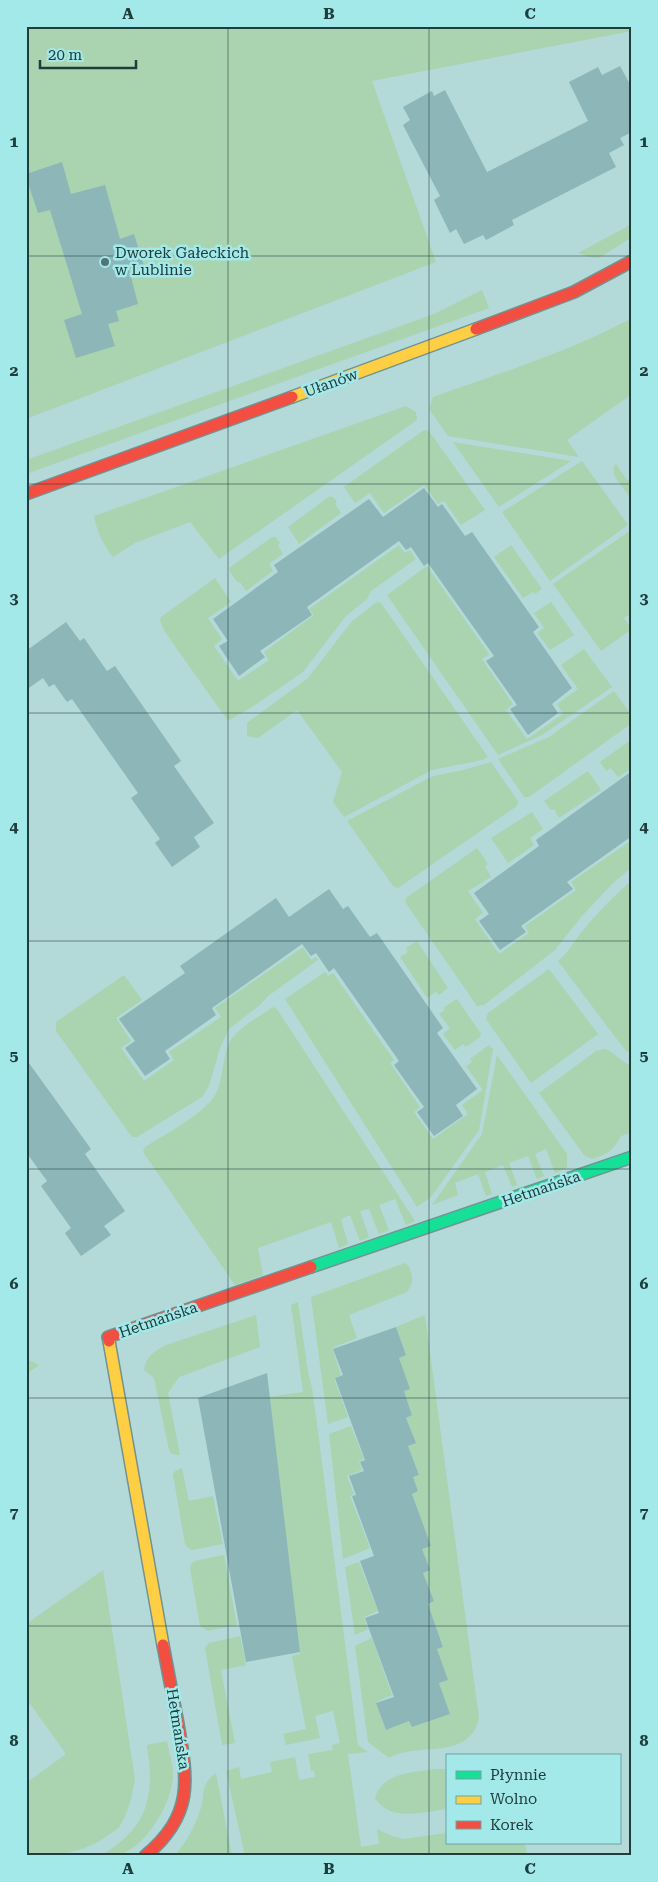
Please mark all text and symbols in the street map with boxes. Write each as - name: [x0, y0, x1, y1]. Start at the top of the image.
- text: A: [122, 4, 134, 23]
- text: B: [323, 4, 335, 23]
- text: C: [524, 4, 536, 23]
- scale bar: [40, 38, 136, 70]
- text: 20 m: [48, 46, 83, 64]
- text: 1: [10, 132, 19, 151]
- text: 1: [640, 132, 649, 151]
- place label: Dworek Gałeckich w Lublinie: [115, 244, 250, 279]
- marker: Dworek Gałeckich w Lublinie: [99, 256, 111, 268]
- text: 2: [10, 361, 19, 380]
- text: 2: [640, 361, 649, 380]
- street label: Ułanów: [302, 365, 361, 401]
- text: 3: [10, 589, 19, 608]
- text: 3: [640, 589, 649, 608]
- text: 4: [10, 817, 19, 836]
- text: 4: [640, 817, 649, 836]
- text: 5: [10, 1046, 19, 1065]
- text: 5: [640, 1046, 649, 1065]
- street label: Hetmańska: [499, 1167, 583, 1211]
- text: 6: [10, 1274, 19, 1293]
- text: 6: [640, 1274, 649, 1293]
- street label: Hetmańska: [116, 1298, 200, 1342]
- text: 7: [10, 1503, 19, 1522]
- text: 7: [640, 1503, 649, 1522]
- street label: Hetmańska: [163, 1687, 193, 1771]
- text: 8: [10, 1731, 19, 1750]
- text: 8: [640, 1731, 649, 1750]
- legend: [446, 1754, 620, 1844]
- text: Płynnie: [490, 1766, 546, 1784]
- text: Wolno: [490, 1790, 537, 1808]
- text: Korek: [490, 1816, 534, 1834]
- text: A: [122, 1859, 134, 1878]
- text: B: [323, 1859, 335, 1878]
- text: C: [524, 1859, 536, 1878]

